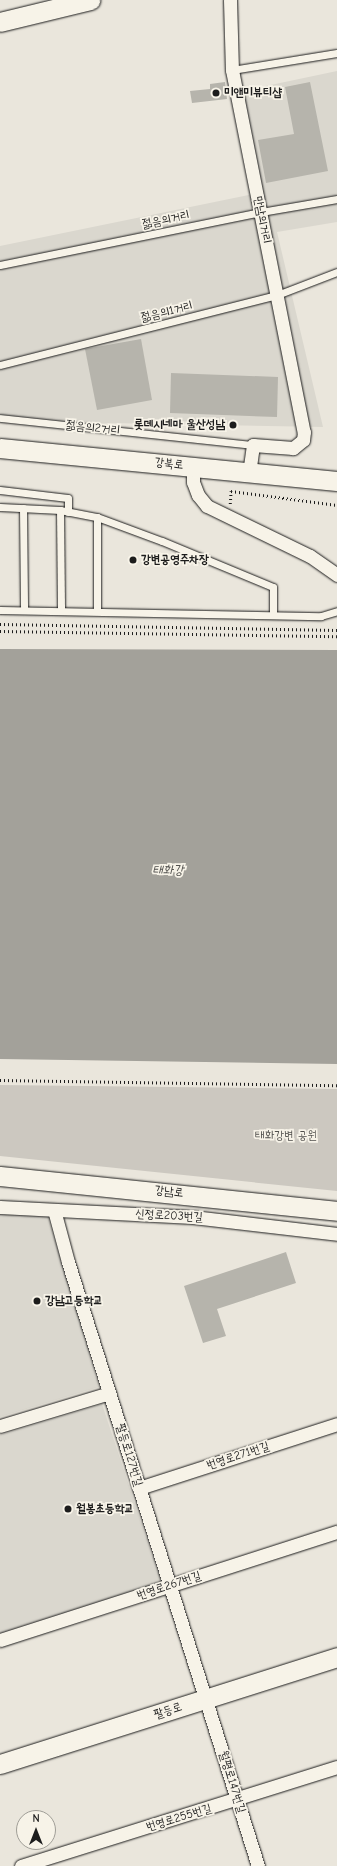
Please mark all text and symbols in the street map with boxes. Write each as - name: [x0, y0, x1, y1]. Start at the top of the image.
- place label: 미앤미뷰티샵: [224, 86, 282, 100]
- marker: 미앤미뷰티샵: [211, 88, 221, 98]
- street label: 만남의거리: [250, 195, 274, 245]
- street label: 젊음의거리: [141, 208, 191, 232]
- street label: 젊음의1거리: [140, 299, 194, 325]
- street label: 젊음의2거리: [65, 418, 121, 438]
- place label: 롯데시네마 울산성남: [134, 418, 225, 432]
- marker: 롯데시네마 울산성남: [228, 420, 238, 430]
- street label: 강북로: [154, 455, 184, 473]
- place label: 강변공영주차장: [141, 553, 209, 567]
- marker: 강변공영주차장: [128, 555, 138, 565]
- water label: 태화강: [152, 862, 184, 878]
- park label: 태화강변 공원: [255, 1129, 317, 1143]
- street label: 강남로: [154, 1183, 184, 1201]
- street label: 신정로203번길: [135, 1207, 203, 1225]
- place label: 강남고등학교: [45, 1294, 103, 1308]
- marker: 강남고등학교: [32, 1296, 42, 1306]
- street label: 팔등로127번길: [113, 1422, 145, 1488]
- street label: 번영로271번길: [205, 1439, 271, 1473]
- place label: 월봉초등학교: [76, 1502, 134, 1516]
- marker: 월봉초등학교: [63, 1504, 73, 1514]
- street label: 번영로267번길: [135, 1569, 203, 1603]
- street label: 팔등로: [152, 1700, 184, 1722]
- street label: 월평로147번길: [216, 1749, 248, 1815]
- street label: 번영로255번길: [145, 1801, 213, 1835]
- north arrow: [16, 1810, 56, 1850]
- text: N: [32, 1812, 40, 1825]

